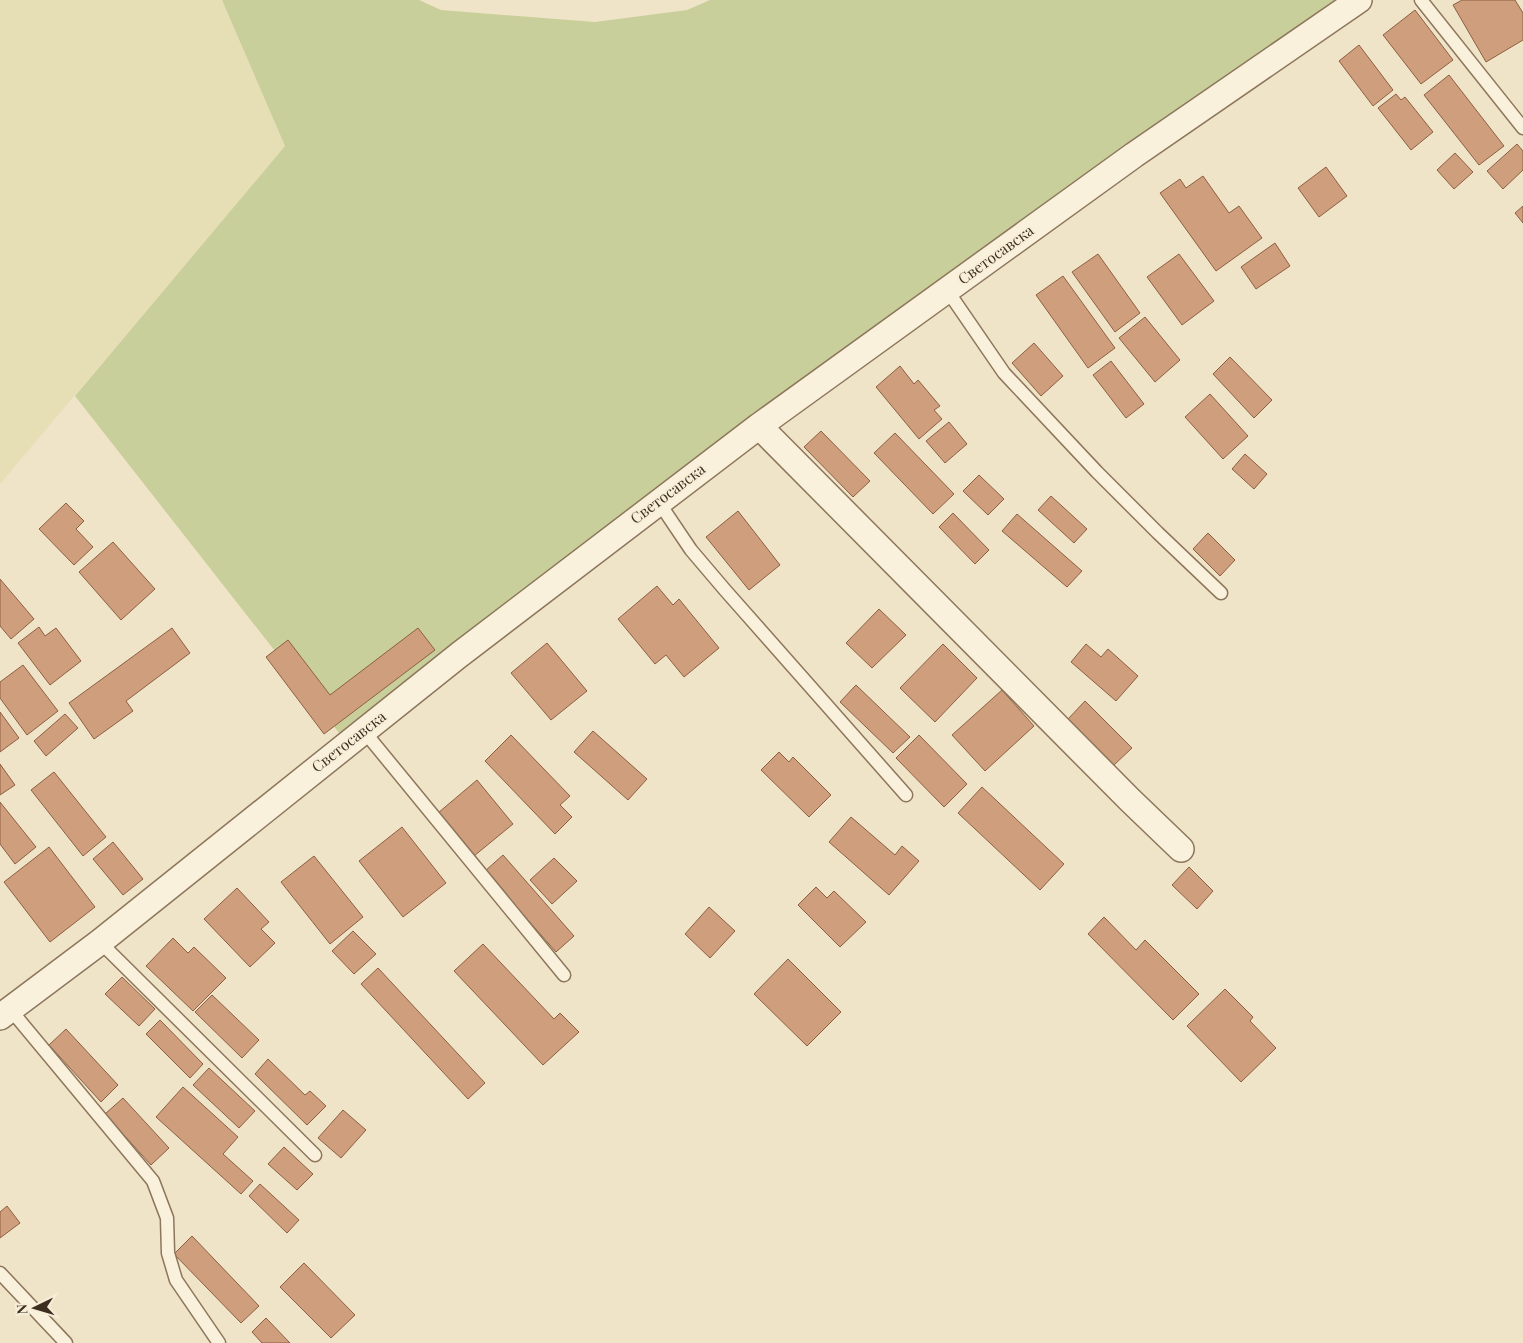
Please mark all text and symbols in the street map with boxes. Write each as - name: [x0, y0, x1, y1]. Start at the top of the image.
- street label: Светосавска: [954, 220, 1038, 288]
- street label: Светосавска: [626, 458, 709, 528]
- street label: Светосавска: [307, 706, 390, 776]
- north arrow: [10, 1283, 60, 1333]
- text: N: [12, 1303, 31, 1315]

